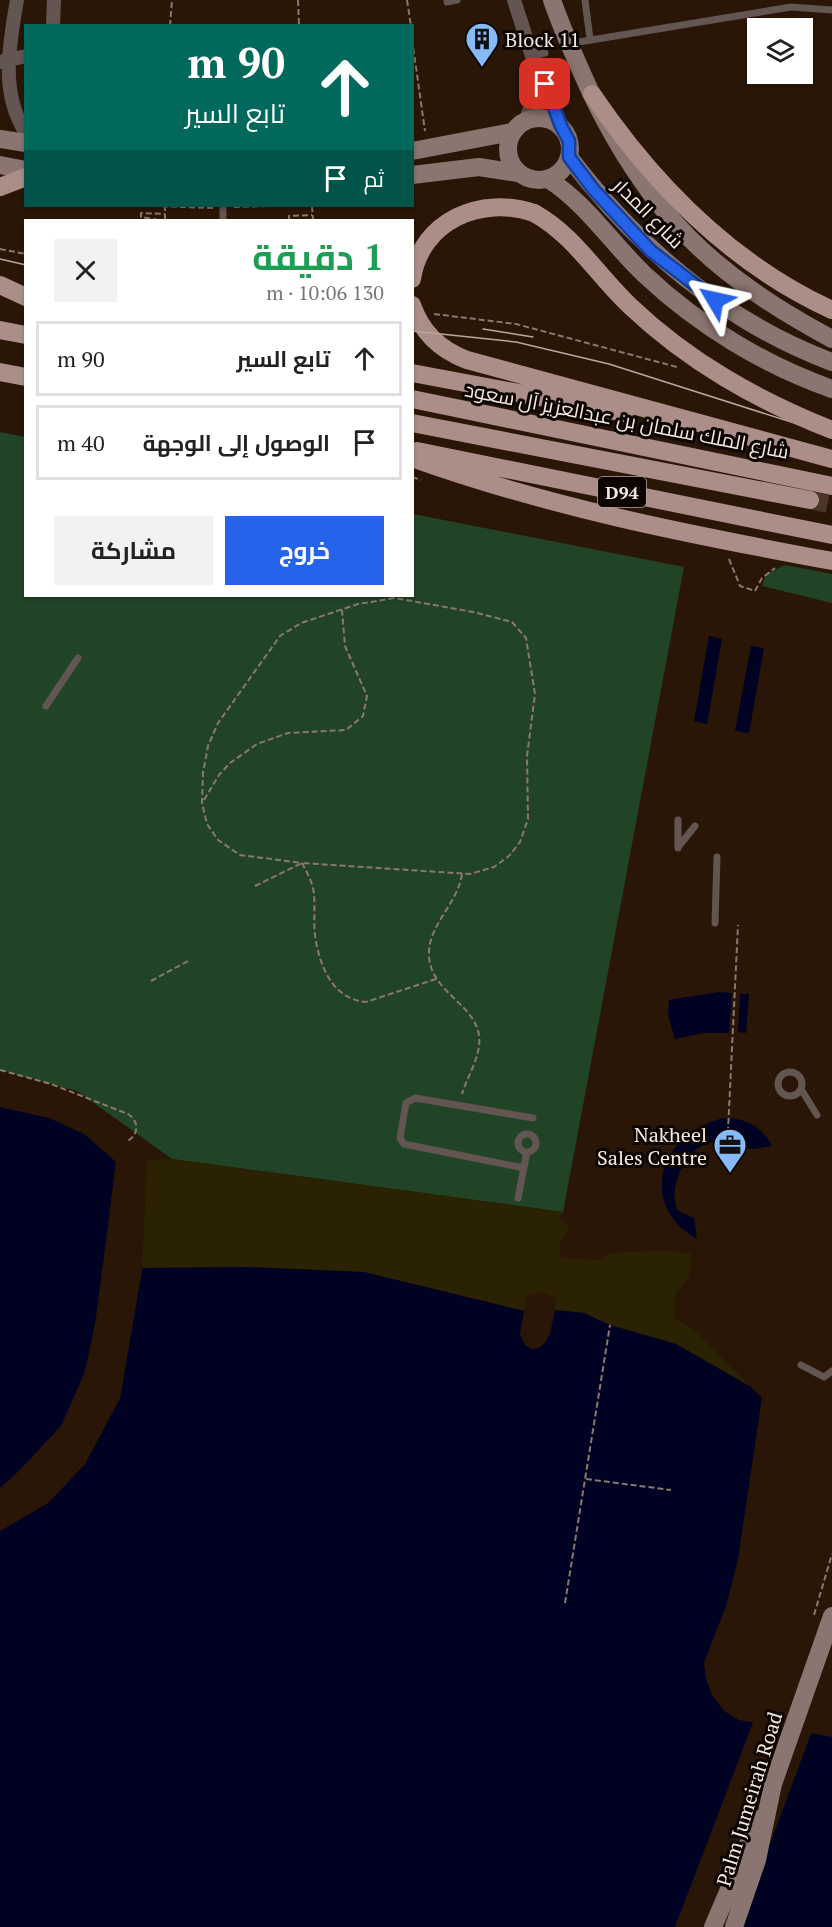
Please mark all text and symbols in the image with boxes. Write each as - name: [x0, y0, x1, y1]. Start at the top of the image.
- map controls: [747, 18, 813, 84]
- button: layers: [747, 18, 813, 84]
- building icon: Block 11: [464, 21, 500, 68]
- place label: Block 11: [505, 26, 580, 53]
- text: 90 m: [187, 34, 285, 90]
- icon: ahead: [306, 48, 384, 126]
- pin: [519, 58, 570, 109]
- icon: arrive: [528, 67, 561, 100]
- text: تابع السير: [185, 95, 285, 131]
- icon: arrive: [319, 162, 352, 195]
- text: ثم: [364, 164, 384, 193]
- street label: شارع المدار: [606, 171, 690, 255]
- text: 1 دقيقة: [252, 233, 384, 280]
- button: close: [54, 239, 117, 302]
- position arrow: [683, 268, 747, 332]
- text: 130 m · 10:06: [266, 279, 384, 306]
- icon: ahead: [348, 342, 381, 375]
- text: 90 m: [57, 344, 105, 373]
- text: تابع السير: [237, 344, 330, 373]
- street label: شارع الملك سلمان بن عبدالعزيز آل سعود: [462, 375, 791, 466]
- icon: arrive: [348, 426, 381, 459]
- text: 40 m: [57, 428, 105, 457]
- text: الوصول إلى الوجهة: [143, 428, 330, 457]
- road number: D94: [598, 477, 646, 507]
- button: مشاركة: [54, 516, 213, 585]
- button: خروج: [225, 516, 384, 585]
- place label: Nakheel Sales Centre: [597, 1121, 707, 1171]
- office icon: Nakheel Sales Centre: [712, 1127, 748, 1174]
- street label: Palm Jumeirah Road: [710, 1709, 788, 1889]

